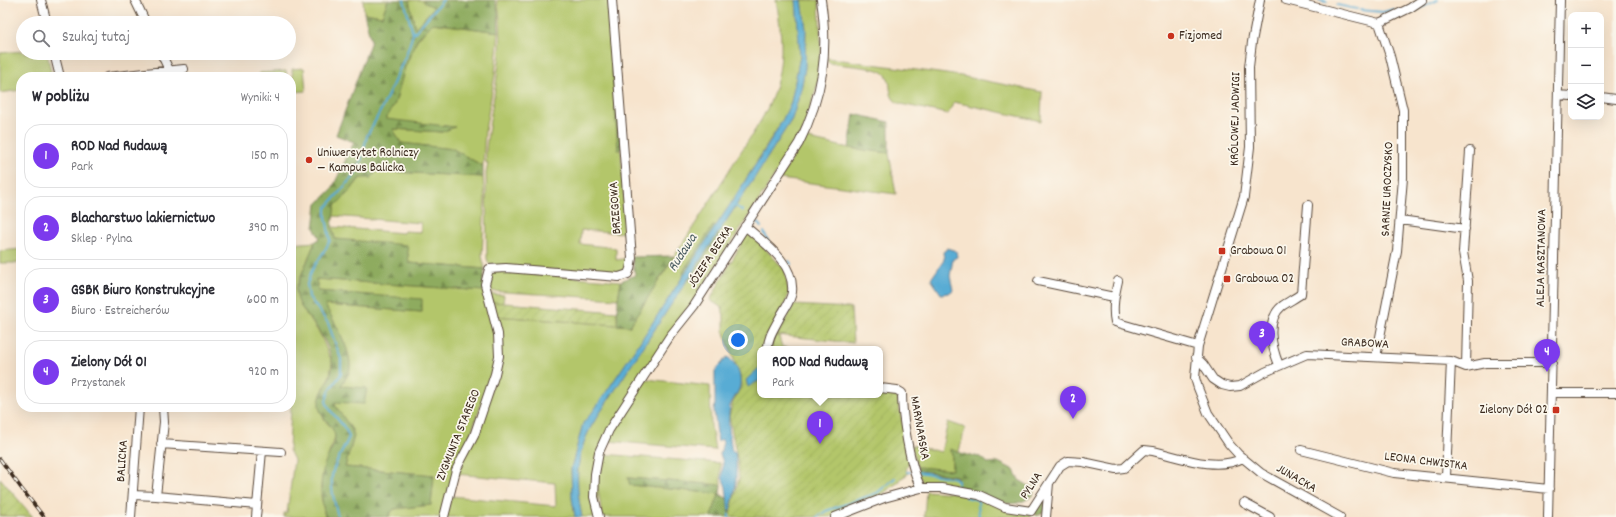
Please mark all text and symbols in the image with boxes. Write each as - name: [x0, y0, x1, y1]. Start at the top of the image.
- map controls: [1568, 12, 1604, 120]
- button: +: [1568, 12, 1604, 48]
- search box: [16, 16, 296, 60]
- icon: search: [30, 27, 52, 49]
- text: Szukaj tutaj: [62, 27, 130, 49]
- place label: Fizjomed: [1179, 27, 1222, 46]
- marker: Fizjomed: [1166, 31, 1176, 41]
- button: −: [1568, 48, 1604, 84]
- street label: KRÓLOWEJ JADWIGI: [1226, 72, 1246, 166]
- button: layers: [1568, 84, 1604, 120]
- text: W pobliżu: [32, 86, 89, 110]
- text: Wyniki: 4: [241, 89, 280, 108]
- text: ROD Nad Rudawą: [71, 136, 167, 158]
- street label: SARNIE UROCZYSKO: [1377, 141, 1399, 237]
- place label: Uniwersytet Rolniczy — Kampus Balicka: [317, 144, 419, 178]
- text: 1: [45, 147, 47, 166]
- text: 150 m: [251, 147, 279, 166]
- marker: Uniwersytet Rolniczy — Kampus Balicka: [304, 155, 314, 165]
- text: Park: [71, 158, 93, 177]
- street label: BRZEGOWA: [605, 181, 627, 235]
- text: Blacharstwo lakiernictwo: [71, 208, 215, 230]
- street label: ALEJA KASZTANOWA: [1532, 209, 1552, 307]
- text: 2: [43, 219, 49, 238]
- text: 390 m: [248, 219, 279, 238]
- street label: JÓZEFA BECKA: [684, 222, 738, 292]
- water label: Rudawa: [663, 229, 703, 276]
- text: Sklep · Pylna: [71, 230, 132, 249]
- place label: Grabowa 01: [1230, 242, 1286, 261]
- marker: Grabowa 01: [1217, 246, 1227, 256]
- place label: Grabowa 02: [1235, 270, 1294, 289]
- marker: Grabowa 02: [1222, 274, 1232, 284]
- text: GSBK Biuro Konstrukcyjne: [71, 280, 215, 302]
- text: 3: [43, 291, 49, 310]
- text: 600 m: [247, 291, 279, 310]
- text: Biuro · Estreicherów: [71, 302, 170, 321]
- pin: 3: [1249, 321, 1275, 354]
- your location: [728, 330, 748, 350]
- street label: GRABOWA: [1340, 333, 1390, 355]
- pin: 4: [1534, 339, 1560, 372]
- popup: [757, 346, 883, 398]
- text: Zielony Dół 01: [71, 352, 147, 374]
- text: ROD Nad Rudawą: [772, 352, 868, 374]
- text: 4: [43, 363, 49, 382]
- text: 920 m: [248, 363, 279, 382]
- text: Przystanek: [71, 374, 125, 393]
- text: Park: [772, 374, 794, 393]
- pin: 2: [1060, 386, 1086, 419]
- street label: ZYGMUNTA STAREGO: [432, 387, 486, 483]
- street label: MARYNARSKA: [904, 395, 934, 461]
- place label: Zielony Dół 02: [1480, 401, 1548, 420]
- marker: Zielony Dół 02: [1551, 405, 1561, 415]
- pin: 1: [807, 411, 833, 444]
- street label: BALICKA: [112, 439, 134, 483]
- street label: LEONA CHWISTKA: [1383, 447, 1469, 477]
- street label: JUNACKA: [1272, 460, 1320, 498]
- street label: PYLNA: [1016, 468, 1048, 504]

